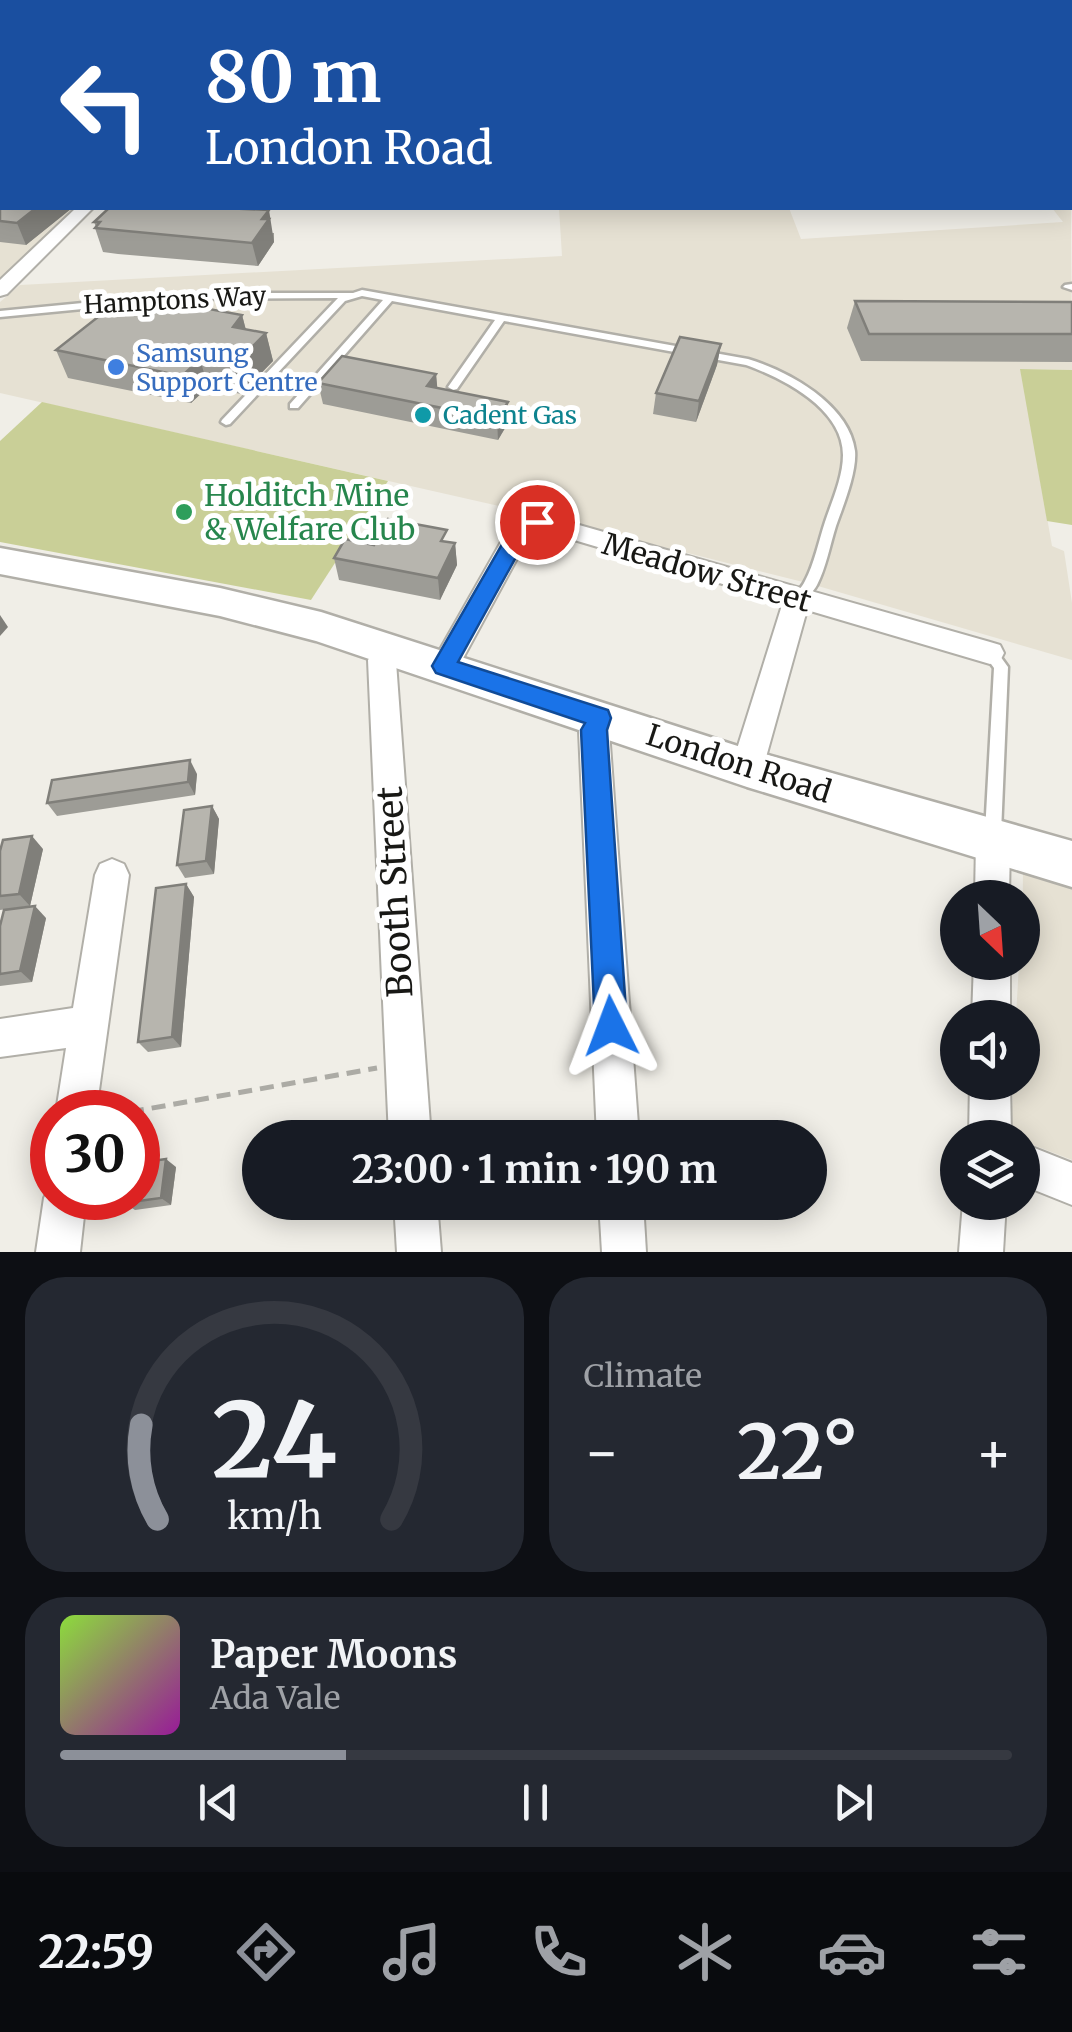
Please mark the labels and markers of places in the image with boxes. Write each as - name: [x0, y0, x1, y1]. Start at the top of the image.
- place label: Samsung Support Centre: [136, 337, 318, 398]
- marker: Samsung Support Centre: [105, 356, 127, 378]
- place label: Cadent Gas: [443, 399, 577, 431]
- marker: Cadent Gas: [412, 404, 434, 426]
- place label: Holditch Mine & Welfare Club: [204, 476, 415, 548]
- pin: [495, 480, 580, 565]
- marker: Holditch Mine & Welfare Club: [173, 501, 195, 523]

